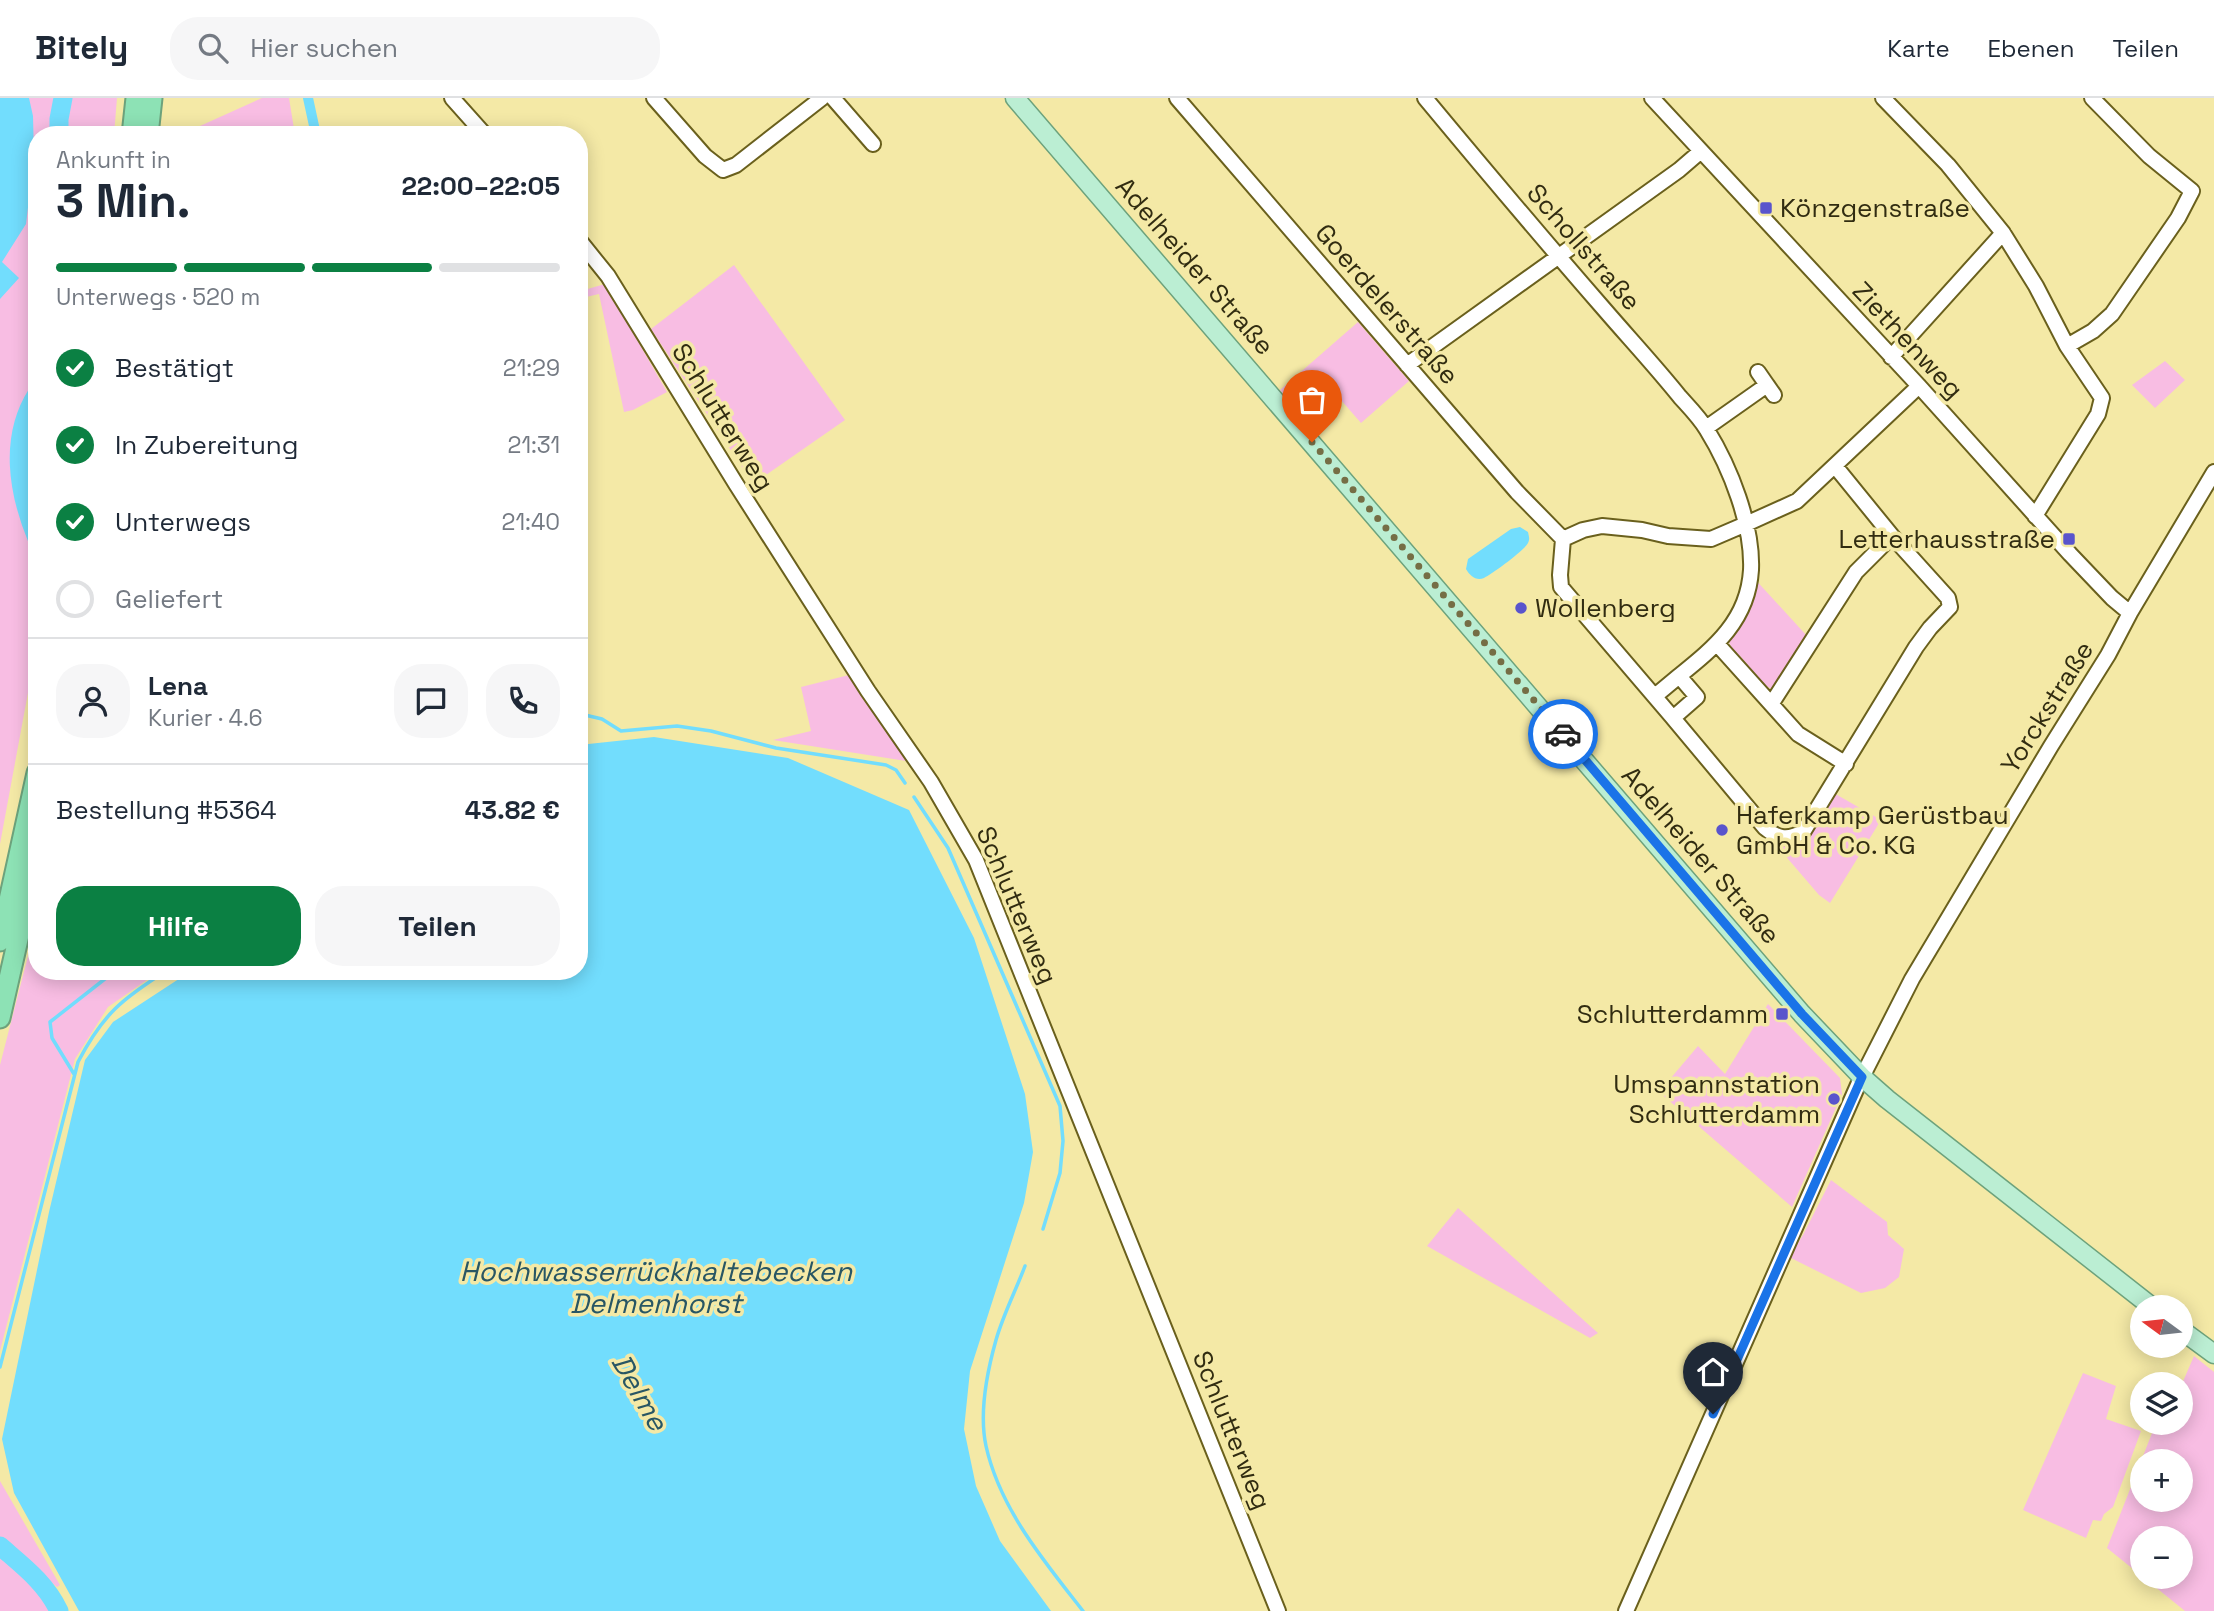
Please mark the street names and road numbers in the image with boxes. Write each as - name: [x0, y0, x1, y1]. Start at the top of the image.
- street label: Adelheider Straße: [1108, 170, 1282, 362]
- street label: Schollstraße: [1519, 176, 1649, 318]
- street label: Goerdelerstraße: [1308, 216, 1466, 392]
- street label: Ziethenweg: [1845, 274, 1971, 406]
- street label: Schlutterweg: [664, 337, 782, 497]
- street label: Yorckstraße: [1993, 635, 2101, 779]
- street label: Adelheider Straße: [1614, 759, 1788, 951]
- street label: Schlutterweg: [969, 821, 1065, 989]
- street label: Schlutterweg: [1185, 1346, 1279, 1514]

